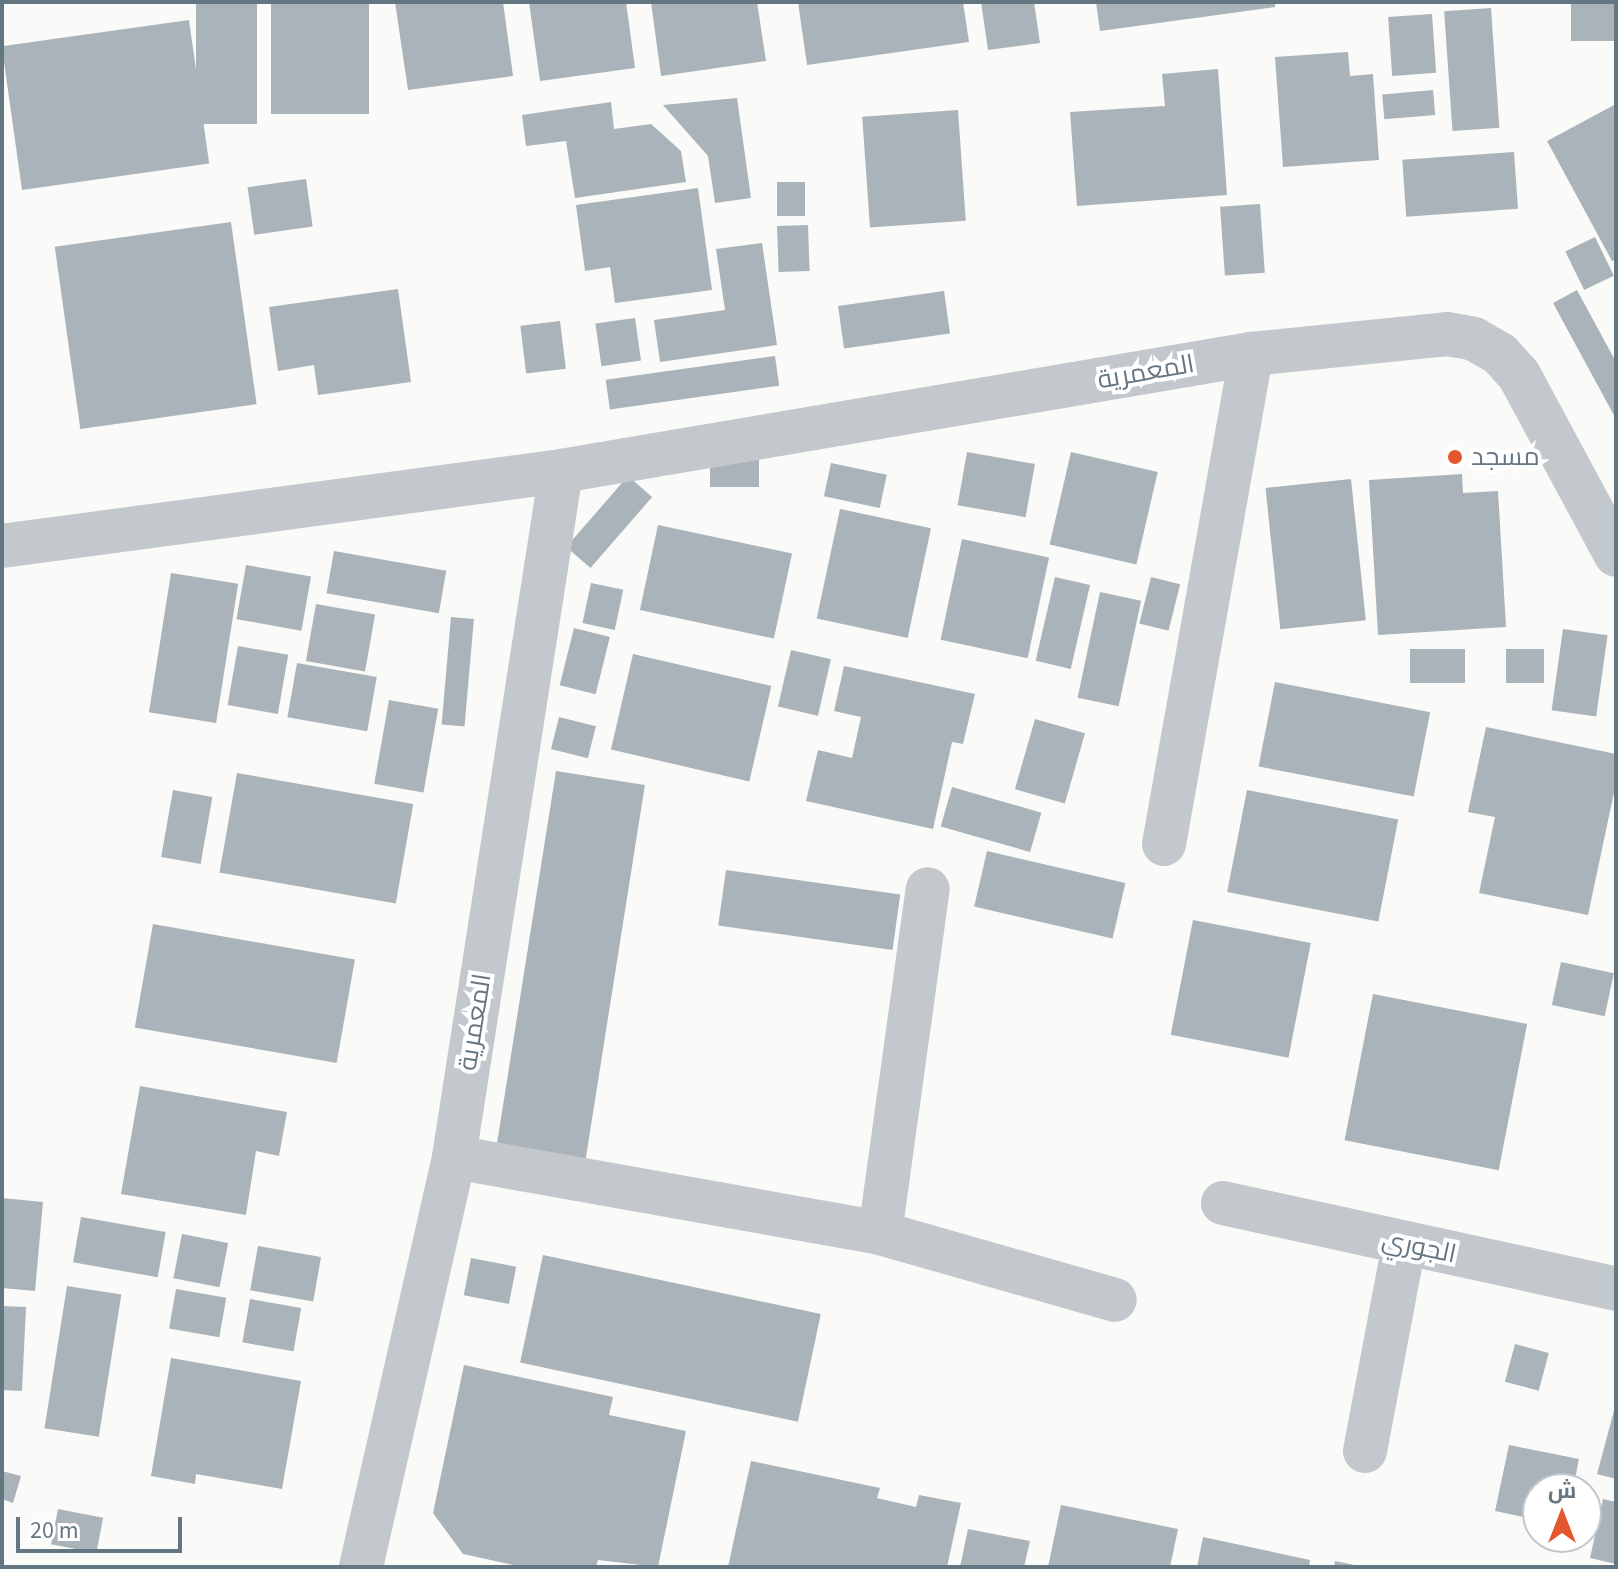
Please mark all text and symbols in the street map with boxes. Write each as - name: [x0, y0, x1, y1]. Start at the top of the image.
- street label: المعمرية: [1095, 348, 1197, 396]
- place label: مسجد: [1471, 441, 1540, 473]
- marker: مسجد: [1446, 448, 1464, 466]
- street label: المعمرية: [452, 971, 498, 1073]
- street label: الجوري: [1379, 1224, 1459, 1270]
- north arrow: [1522, 1473, 1602, 1553]
- text: ش: [1548, 1475, 1576, 1507]
- scale bar: [20, 1501, 186, 1551]
- text: 20 m: [30, 1513, 79, 1548]

